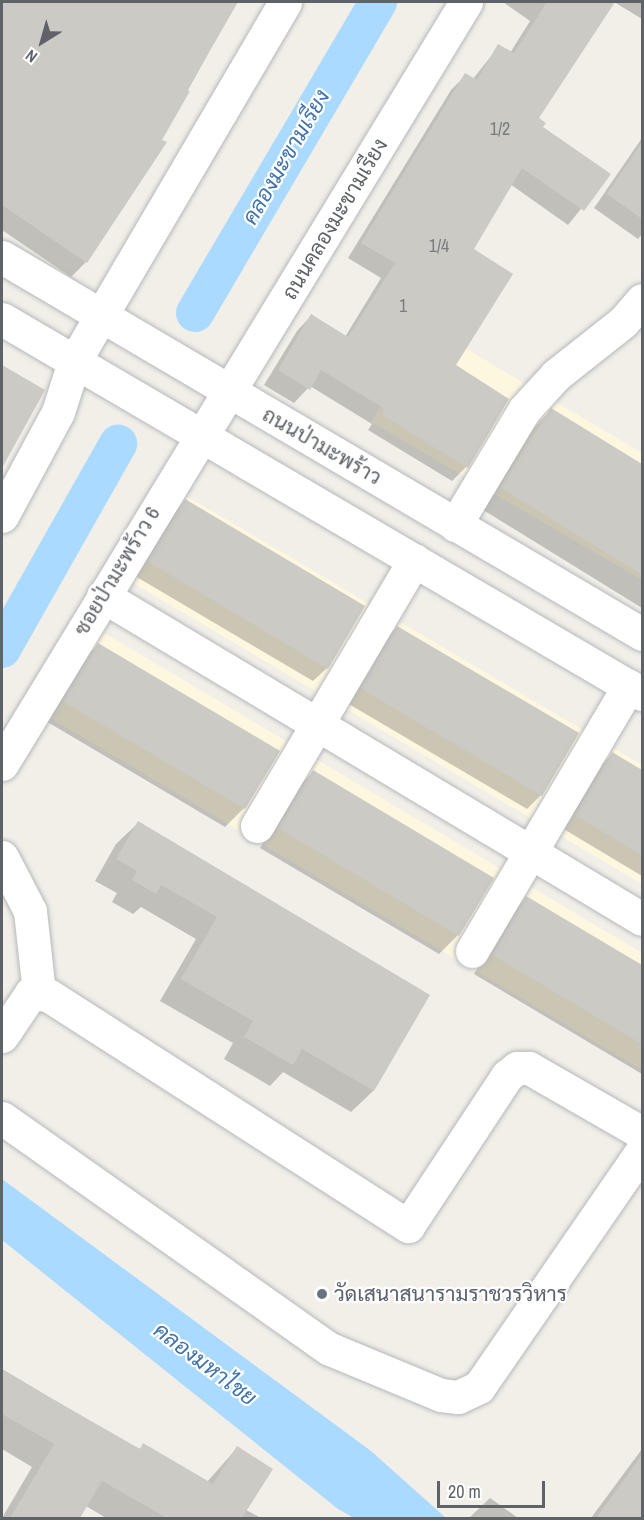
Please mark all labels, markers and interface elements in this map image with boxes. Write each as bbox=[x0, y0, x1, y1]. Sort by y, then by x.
north arrow bbox=[12, 12, 72, 72]
text: N bbox=[21, 45, 42, 68]
water label: คลองมะขามเรียง bbox=[237, 85, 335, 229]
house number: 1/2 bbox=[490, 118, 510, 140]
street label: ถนนคลองมะขามเรียง bbox=[277, 134, 393, 304]
house number: 1/4 bbox=[429, 235, 449, 257]
house number: 1 bbox=[399, 295, 407, 317]
street label: ถนนป่ามะพร้าว bbox=[258, 402, 386, 490]
street label: ซอยป่ามะพร้าว 6 bbox=[69, 502, 165, 640]
place label: วัดเสนาสนารามราชวรวิหาร bbox=[334, 1281, 567, 1307]
marker: วัดเสนาสนารามราชวรวิหาร bbox=[315, 1287, 329, 1301]
water label: คลองมหาไชย bbox=[149, 1317, 261, 1411]
scale bar bbox=[440, 1469, 548, 1507]
text: 20 m bbox=[448, 1479, 481, 1504]

